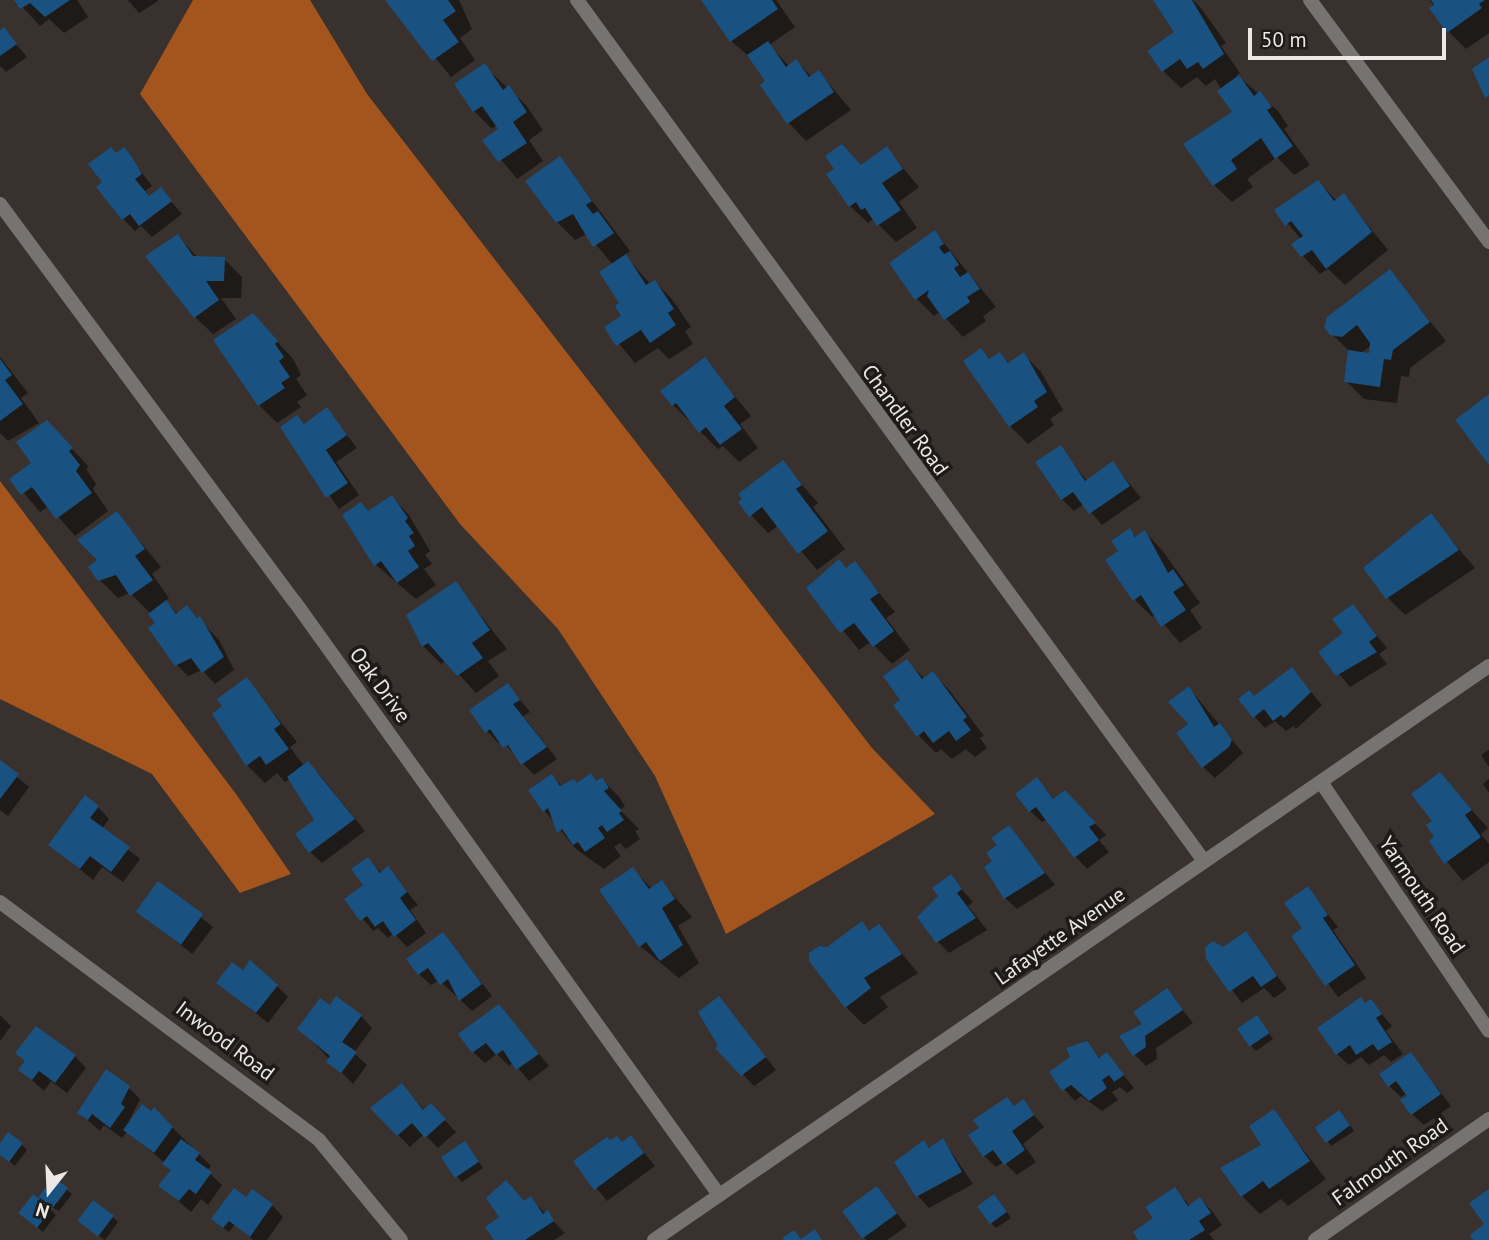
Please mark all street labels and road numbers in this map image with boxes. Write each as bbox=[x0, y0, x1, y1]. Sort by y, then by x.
street label: Chandler Road bbox=[856, 360, 954, 480]
street label: Oak Drive bbox=[344, 642, 416, 728]
street label: Yarmouth Road bbox=[1374, 832, 1470, 958]
street label: Lafayette Avenue bbox=[990, 881, 1130, 991]
street label: Inwood Road bbox=[171, 996, 279, 1086]
street label: Falmouth Road bbox=[1327, 1113, 1453, 1211]

